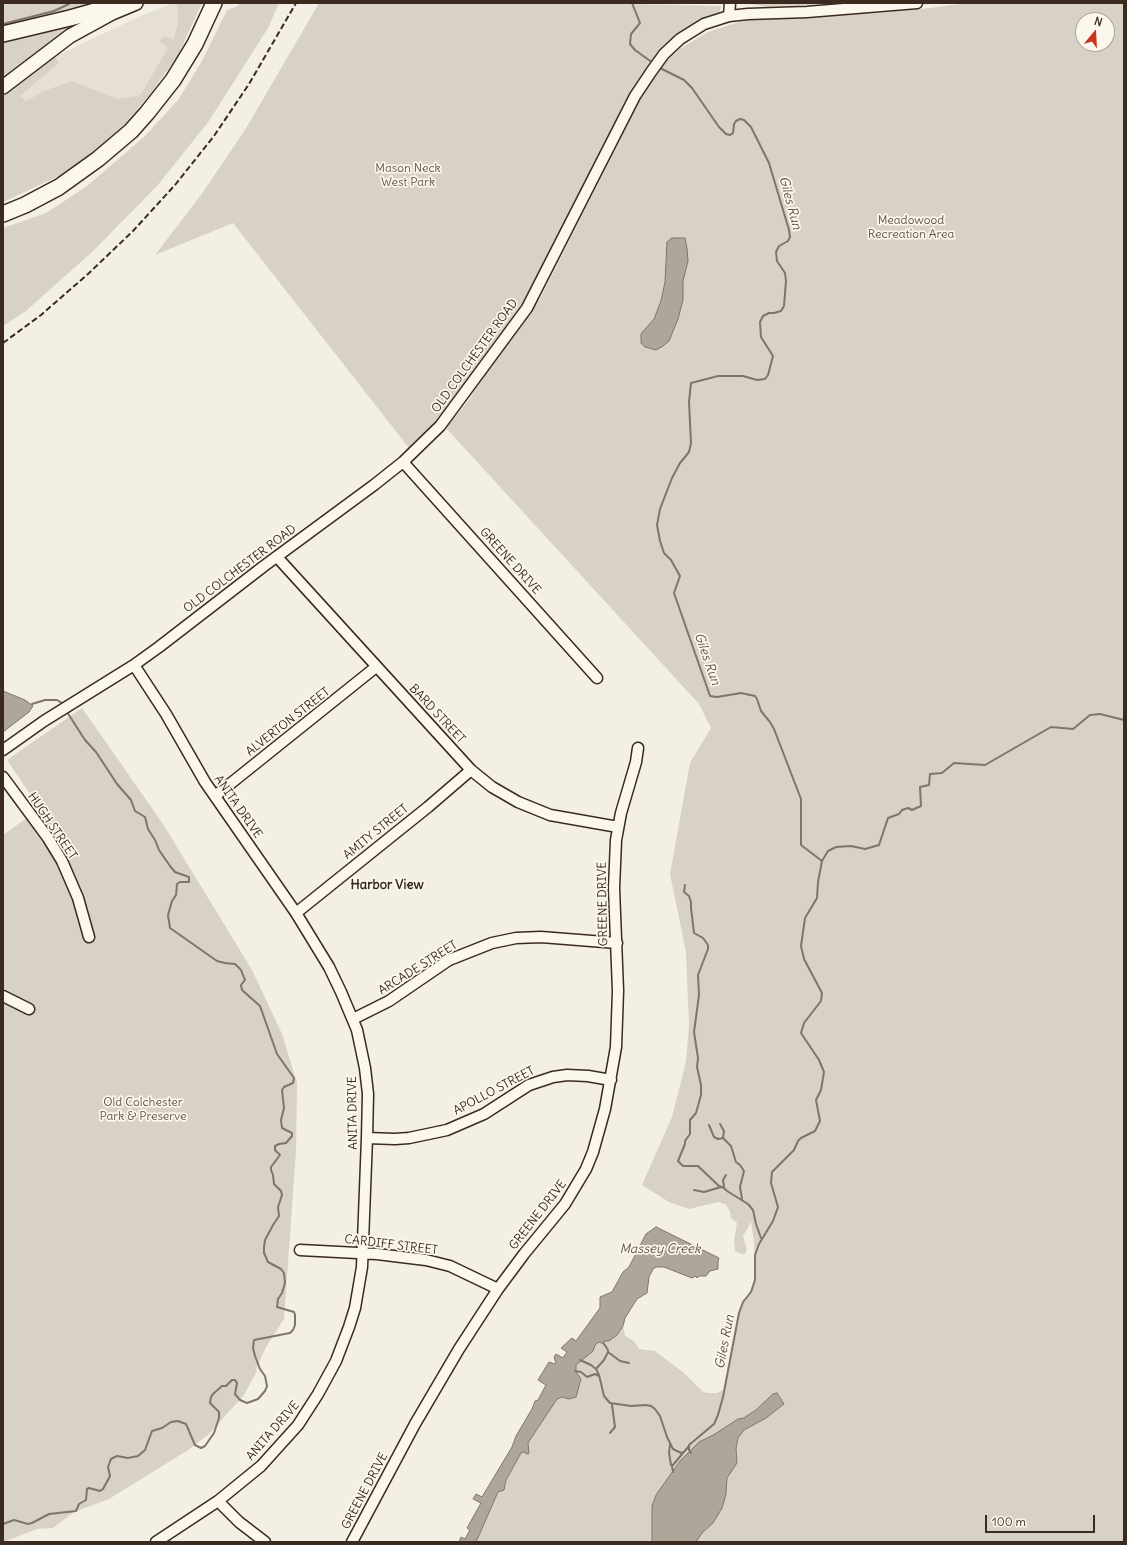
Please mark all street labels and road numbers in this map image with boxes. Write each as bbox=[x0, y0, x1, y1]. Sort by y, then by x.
street label: OLD COLCHESTER ROAD bbox=[429, 296, 521, 416]
street label: OLD COLCHESTER ROAD bbox=[181, 522, 299, 616]
street label: GREENE DRIVE bbox=[476, 525, 544, 597]
street label: BARD STREET bbox=[406, 681, 468, 747]
street label: ALVERTON STREET bbox=[243, 685, 333, 759]
street label: ANITA DRIVE bbox=[211, 773, 265, 841]
street label: HUGH STREET bbox=[24, 790, 80, 862]
street label: AMITY STREET bbox=[341, 801, 411, 863]
street label: GREENE DRIVE bbox=[595, 862, 611, 946]
street label: ARCADE STREET bbox=[376, 938, 460, 998]
street label: APOLLO STREET bbox=[451, 1064, 537, 1118]
street label: ANITA DRIVE bbox=[345, 1076, 361, 1150]
street label: GREENE DRIVE bbox=[506, 1177, 570, 1253]
street label: CARDIFF STREET bbox=[343, 1232, 439, 1258]
street label: ANITA DRIVE bbox=[243, 1399, 303, 1463]
street label: GREENE DRIVE bbox=[339, 1450, 391, 1532]

